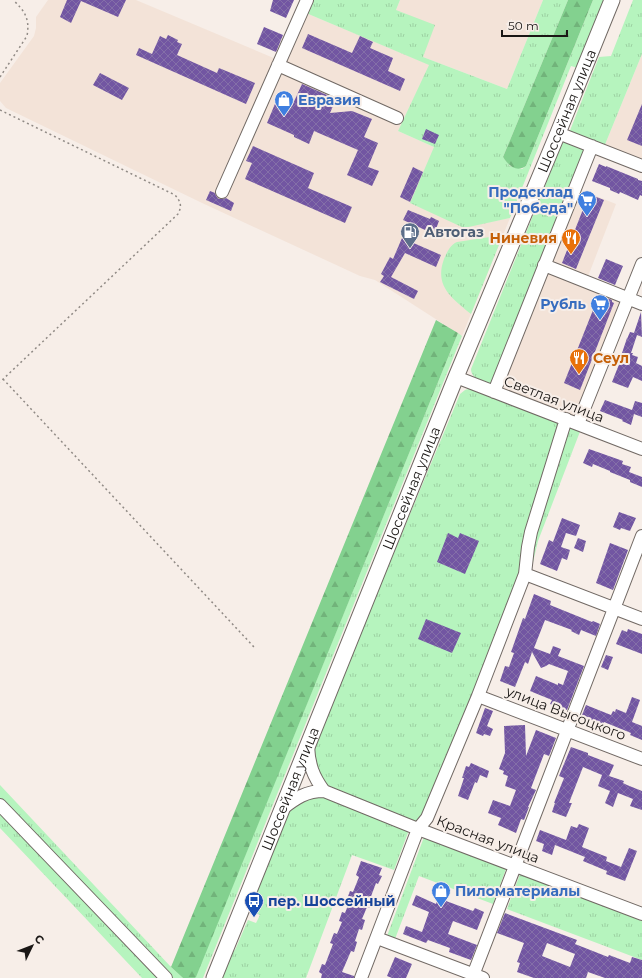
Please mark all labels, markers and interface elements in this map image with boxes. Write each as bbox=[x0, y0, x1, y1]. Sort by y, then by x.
scale bar bbox=[502, 12, 567, 38]
text: 50 m bbox=[508, 18, 539, 33]
street label: Шоссейная улица bbox=[533, 47, 600, 175]
shop icon: Евразия bbox=[273, 89, 295, 117]
place label: Евразия bbox=[298, 91, 361, 109]
place label: Продсклад "Победа" bbox=[488, 183, 573, 217]
supermarket icon: Продсклад "Победа" bbox=[576, 189, 598, 217]
fuel station icon: Автогаз bbox=[399, 221, 421, 249]
place label: Автогаз bbox=[424, 223, 484, 241]
restaurant icon: Ниневия bbox=[560, 227, 582, 255]
place label: Ниневия bbox=[489, 229, 557, 247]
supermarket icon: Рубль bbox=[589, 293, 611, 321]
place label: Рубль bbox=[540, 295, 587, 313]
restaurant icon: Сеул bbox=[568, 347, 590, 375]
place label: Сеул bbox=[593, 349, 629, 367]
street label: Светлая улица bbox=[501, 372, 607, 426]
street label: Шоссейная улица bbox=[378, 424, 444, 553]
street label: улица Высоцкого bbox=[503, 681, 629, 744]
street label: Шоссейная улица bbox=[257, 724, 323, 853]
street label: Красная улица bbox=[434, 811, 542, 867]
shop icon: Пиломатериалы bbox=[430, 880, 452, 908]
place label: Пиломатериалы bbox=[455, 882, 580, 900]
bus stop icon: пер. Шоссейный bbox=[243, 890, 265, 918]
place label: пер. Шоссейный bbox=[268, 892, 395, 910]
north arrow bbox=[12, 926, 52, 966]
text: С bbox=[31, 931, 47, 947]

